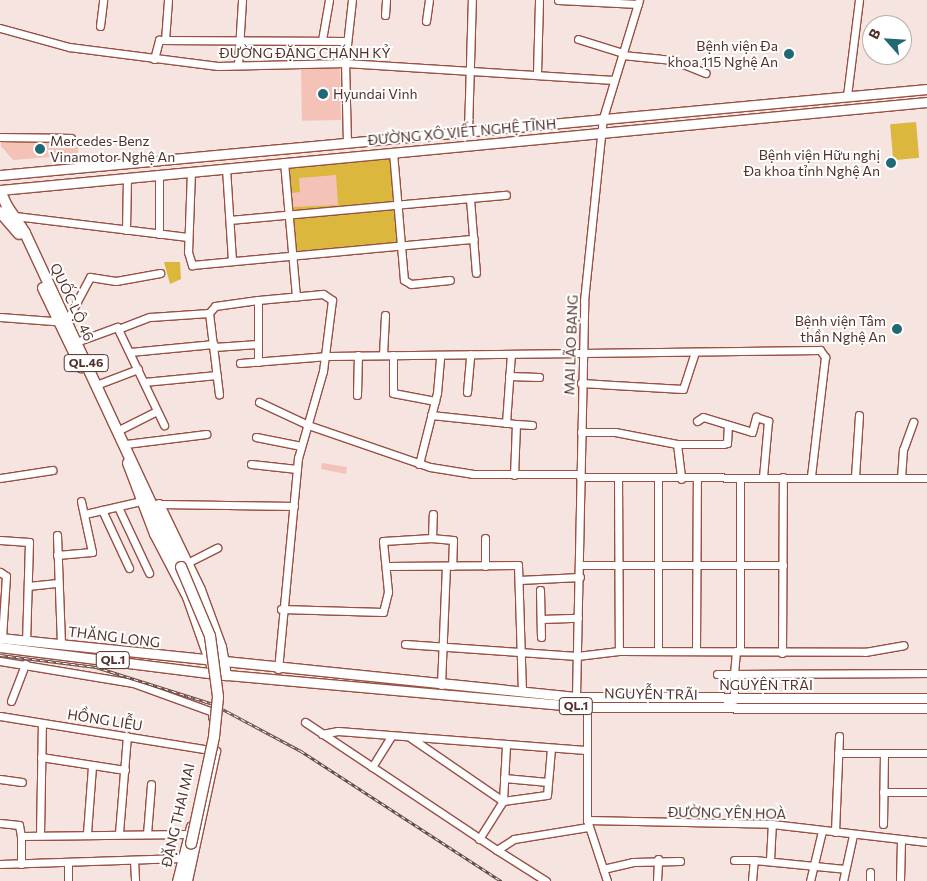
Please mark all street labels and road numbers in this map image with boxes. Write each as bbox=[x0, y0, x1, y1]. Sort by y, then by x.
street label: ĐƯỜNG ĐẶNG CHÁNH KỶ bbox=[219, 45, 391, 61]
street label: ĐƯỜNG XÔ VIẾT NGHỆ TĨNH bbox=[367, 115, 557, 149]
street label: QUỐC LỘ 46 bbox=[47, 260, 97, 344]
street label: MAI LÃO BẠNG bbox=[561, 294, 581, 396]
road number: QL.46 bbox=[64, 353, 108, 372]
street label: THĂNG LONG bbox=[67, 623, 161, 651]
road number: QL.1 bbox=[96, 650, 130, 670]
street label: NGUYÊN TRÃI bbox=[719, 677, 813, 693]
street label: NGUYỄN TRÃI bbox=[604, 685, 698, 703]
road number: QL.1 bbox=[558, 696, 594, 716]
street label: HỒNG LIỄU bbox=[66, 706, 144, 734]
street label: ĐẶNG THAI MAI bbox=[158, 762, 198, 868]
street label: ĐƯỜNG YÊN HOÀ bbox=[668, 804, 786, 822]

